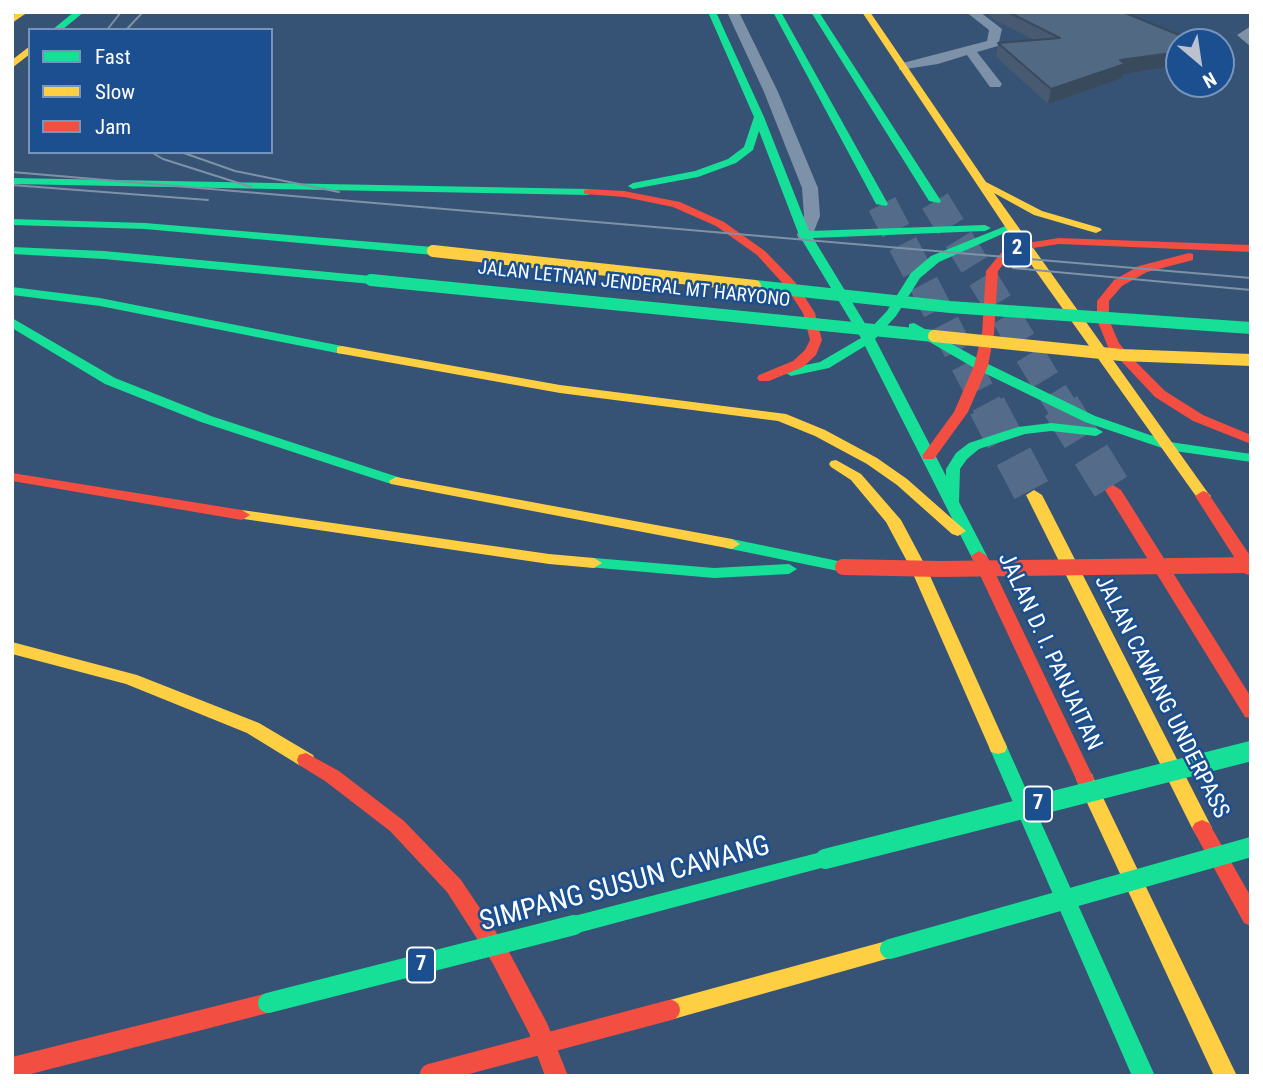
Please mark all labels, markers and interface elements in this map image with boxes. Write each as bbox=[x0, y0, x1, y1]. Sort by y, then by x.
legend bbox=[28, 28, 273, 154]
north arrow bbox=[1165, 28, 1235, 98]
text: Fast bbox=[95, 45, 131, 69]
text: N bbox=[1199, 67, 1220, 93]
text: Slow bbox=[95, 80, 135, 104]
text: Jam bbox=[95, 115, 131, 139]
road number: 2 bbox=[1003, 232, 1031, 266]
street label: JALAN LETNAN JENDERAL MT HARYONO bbox=[477, 257, 791, 313]
street label: JALAN D. I. PANJAITAN bbox=[991, 549, 1107, 755]
street label: JALAN CAWANG UNDERPASS bbox=[1088, 571, 1234, 823]
road number: 7 bbox=[1024, 786, 1052, 822]
street label: SIMPANG SUSUN CAWANG bbox=[476, 830, 774, 940]
road number: 7 bbox=[407, 948, 435, 982]

